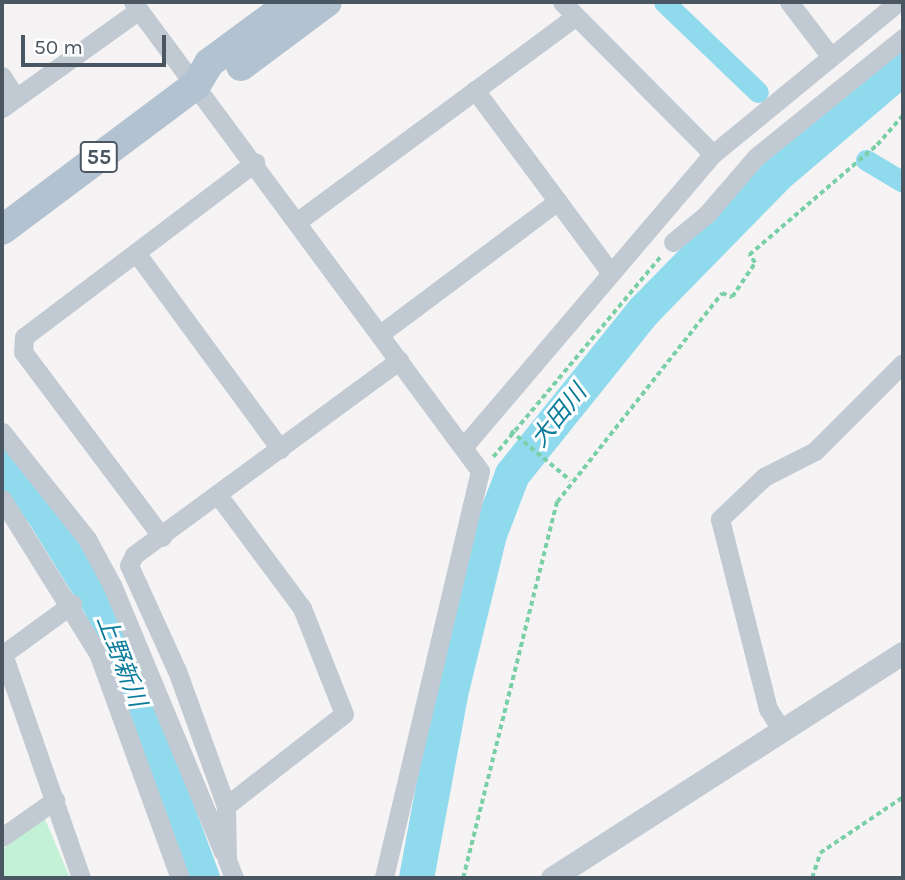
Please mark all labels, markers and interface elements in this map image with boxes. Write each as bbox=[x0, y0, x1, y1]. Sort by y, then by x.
scale bar bbox=[24, 21, 170, 65]
text: 50 m bbox=[34, 35, 83, 59]
road number: 55 bbox=[80, 140, 118, 174]
water label: 大田川 bbox=[525, 379, 593, 453]
water label: 上野新川 bbox=[90, 611, 152, 711]

